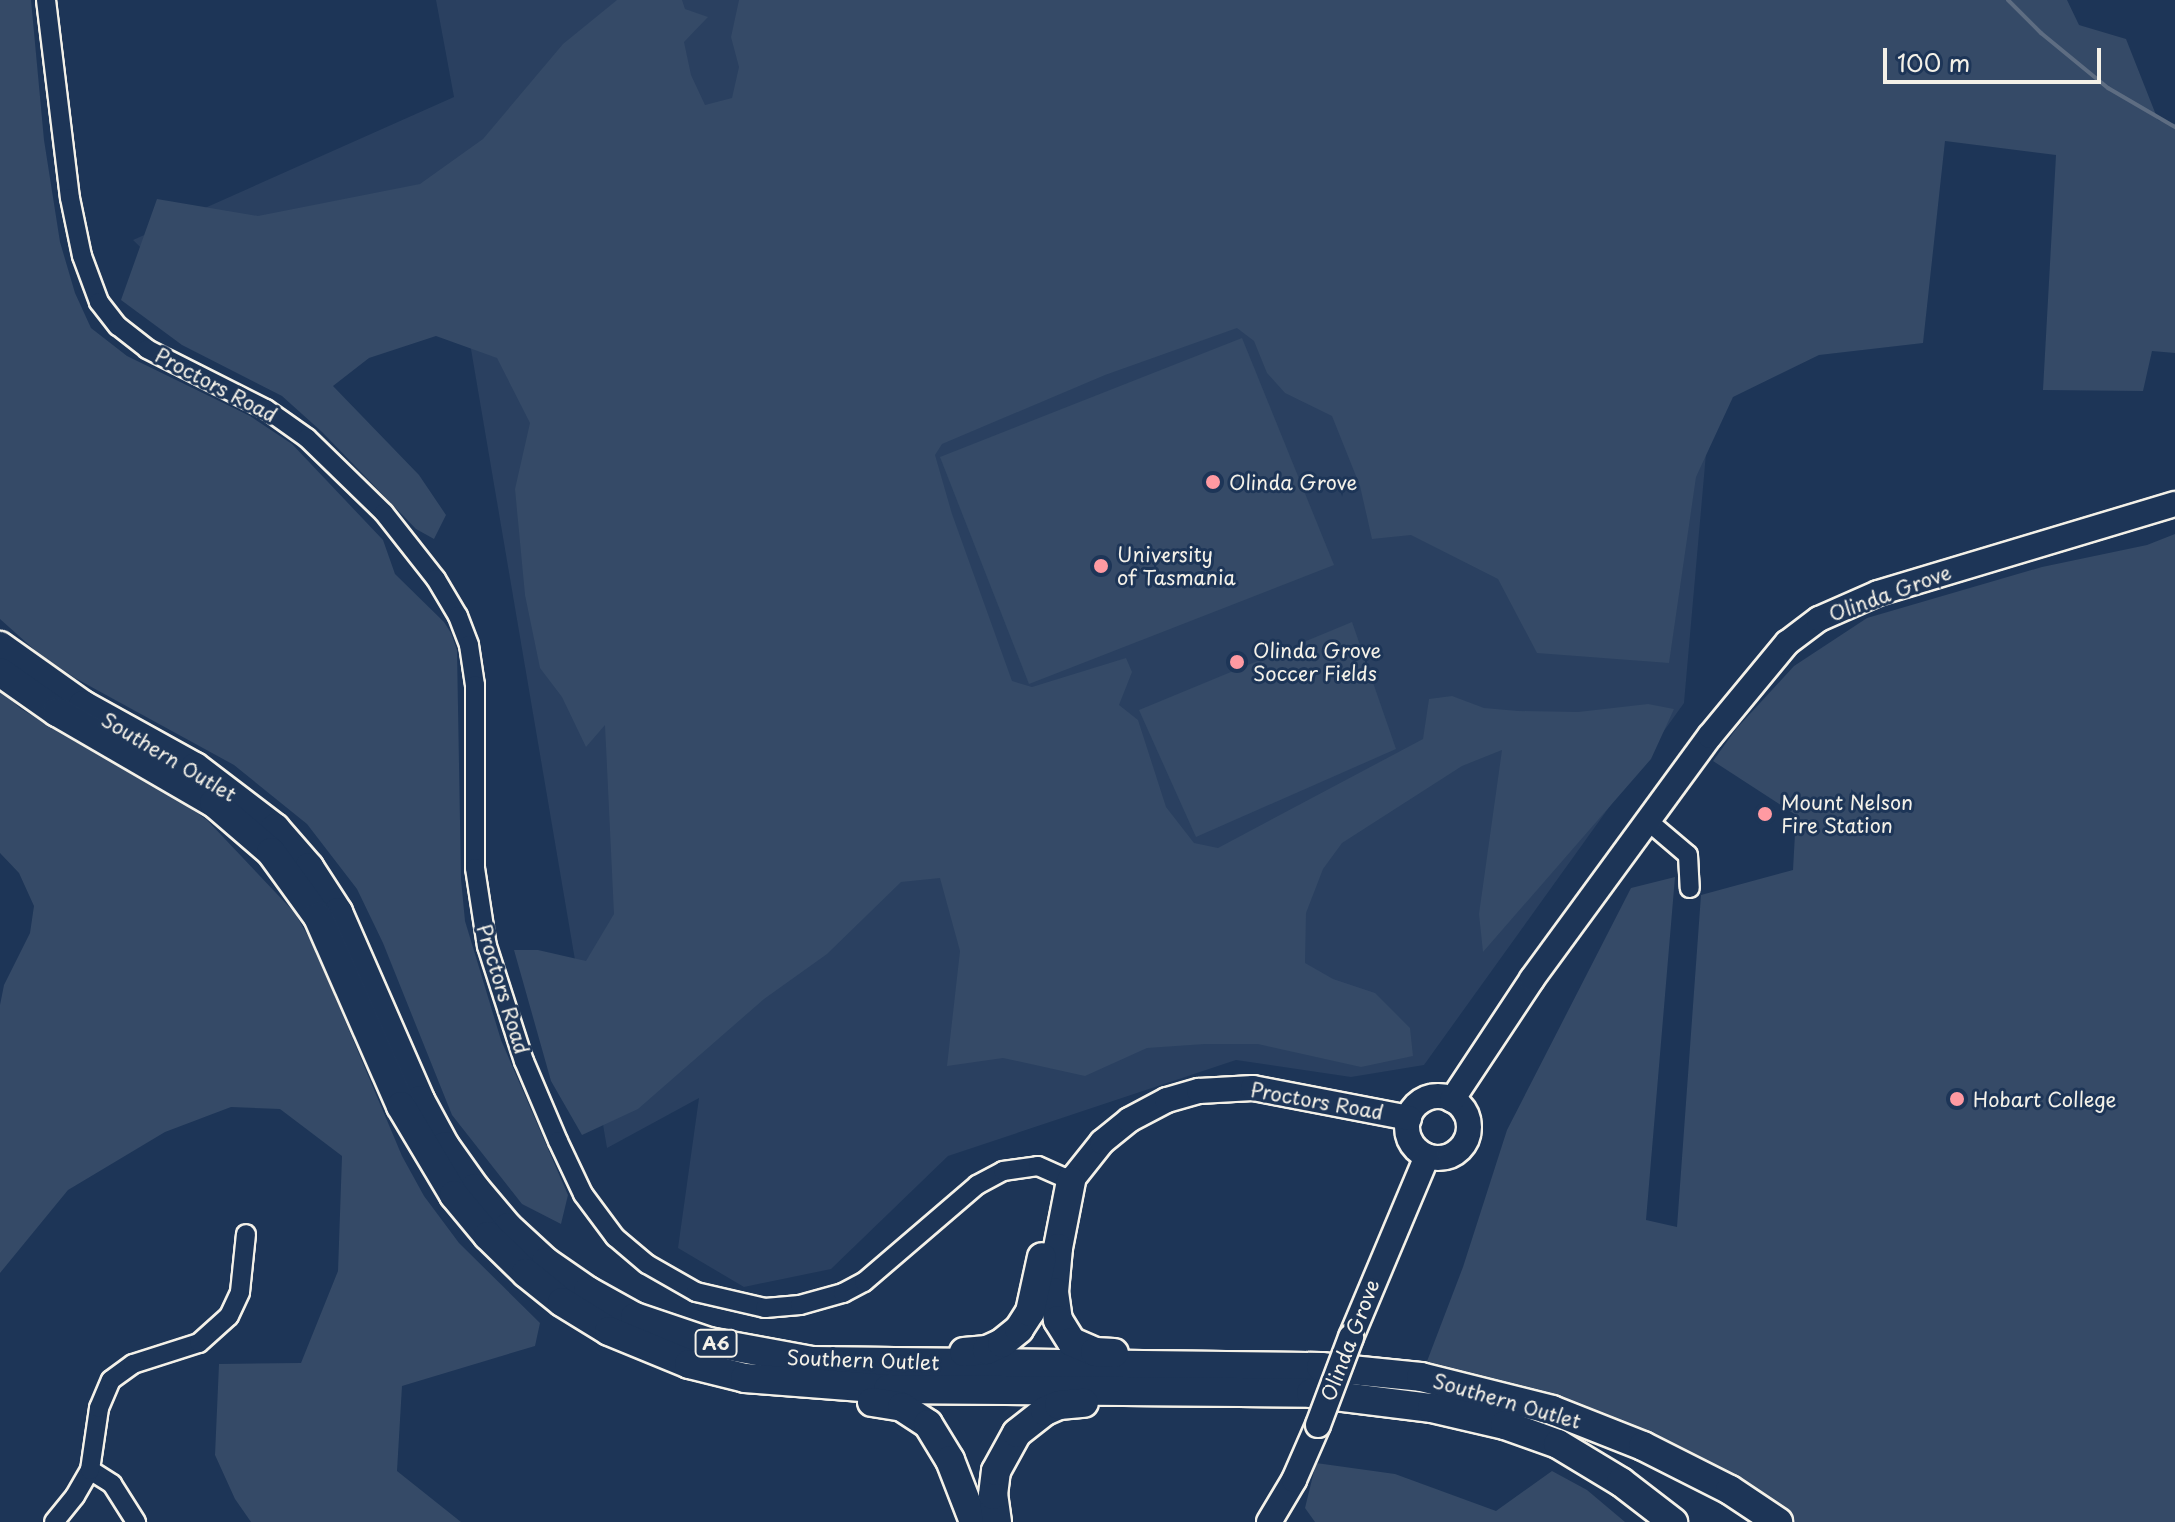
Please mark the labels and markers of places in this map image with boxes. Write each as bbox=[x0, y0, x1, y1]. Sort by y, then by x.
place label: Olinda Grove bbox=[1229, 470, 1356, 494]
marker: Olinda Grove bbox=[1204, 473, 1222, 491]
place label: University of Tasmania bbox=[1117, 542, 1236, 589]
marker: University of Tasmania bbox=[1092, 557, 1110, 575]
place label: Olinda Grove Soccer Fields bbox=[1253, 638, 1380, 685]
marker: Olinda Grove Soccer Fields bbox=[1228, 653, 1246, 671]
place label: Mount Nelson Fire Station bbox=[1781, 790, 1913, 837]
marker: Mount Nelson Fire Station bbox=[1756, 805, 1774, 823]
place label: Hobart College bbox=[1973, 1087, 2116, 1111]
marker: Hobart College bbox=[1948, 1090, 1966, 1108]

